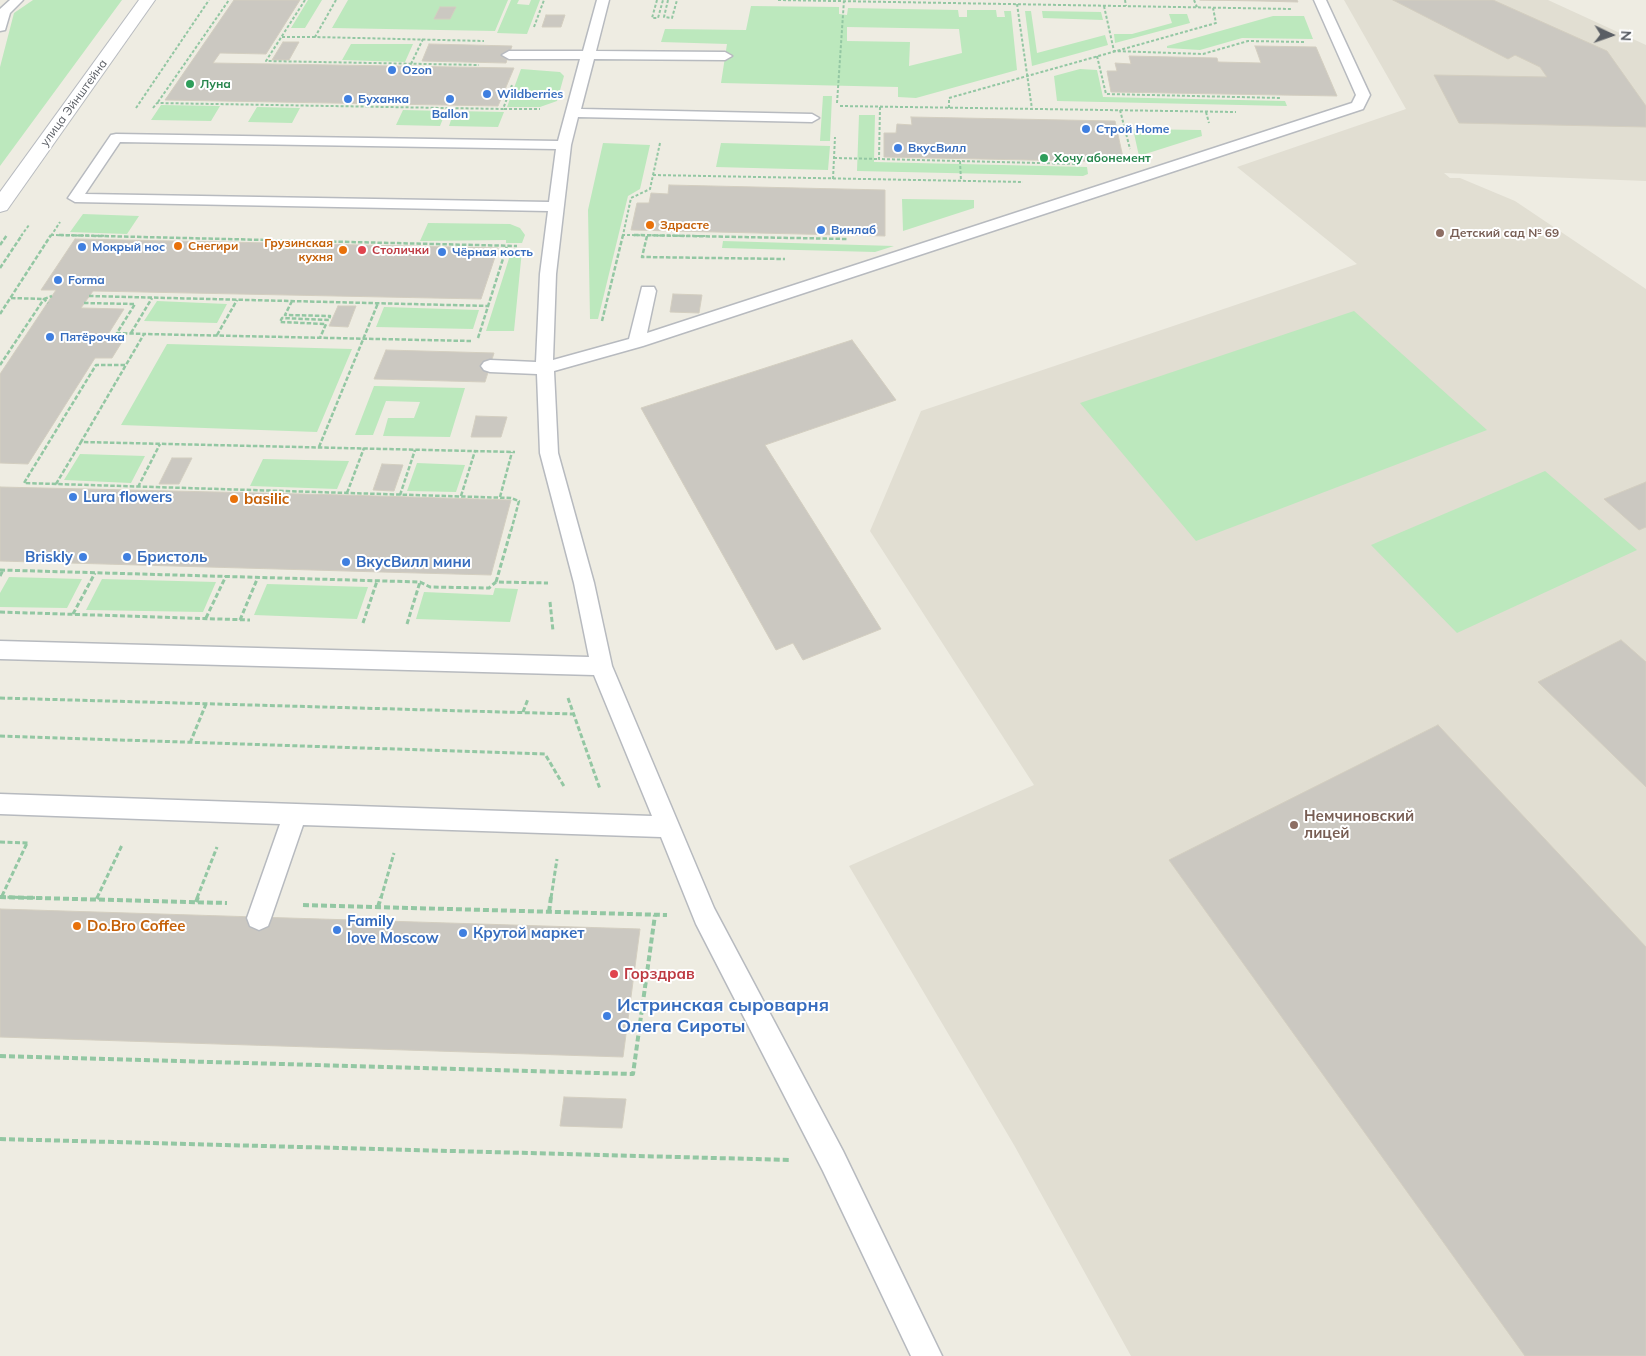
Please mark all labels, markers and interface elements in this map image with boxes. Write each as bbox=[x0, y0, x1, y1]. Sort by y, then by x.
north arrow bbox=[1586, 10, 1636, 60]
text: N bbox=[1617, 30, 1635, 42]
street label: улица Эйнштейна bbox=[38, 57, 110, 149]
place label: Ozon bbox=[402, 63, 432, 77]
marker: Ozon bbox=[386, 64, 398, 76]
place label: Луна bbox=[200, 77, 231, 91]
marker: Луна bbox=[184, 78, 196, 90]
place label: Wildberries bbox=[497, 87, 563, 101]
marker: Wildberries bbox=[481, 88, 493, 100]
place label: Буханка bbox=[358, 92, 409, 106]
marker: Буханка bbox=[342, 93, 354, 105]
marker: Ballon bbox=[444, 93, 456, 105]
place label: Ballon bbox=[432, 107, 468, 121]
place label: Строй Home bbox=[1096, 122, 1169, 136]
marker: Строй Home bbox=[1080, 123, 1092, 135]
place label: ВкусВилл bbox=[908, 141, 966, 155]
marker: ВкусВилл bbox=[892, 142, 904, 154]
place label: Хочу абонемент bbox=[1054, 151, 1151, 165]
marker: Хочу абонемент bbox=[1038, 152, 1050, 164]
place label: Здрасте bbox=[660, 218, 709, 232]
marker: Здрасте bbox=[644, 219, 656, 231]
place label: Винлаб bbox=[831, 223, 876, 237]
marker: Винлаб bbox=[815, 224, 827, 236]
place label: Детский сад № 69 bbox=[1450, 226, 1559, 240]
marker: Детский сад № 69 bbox=[1434, 227, 1446, 239]
place label: Грузинская кухня bbox=[264, 236, 333, 264]
place label: Снегири bbox=[188, 239, 238, 253]
place label: Мокрый нос bbox=[92, 240, 165, 254]
marker: Снегири bbox=[172, 240, 184, 252]
marker: Мокрый нос bbox=[76, 241, 88, 253]
place label: Столички bbox=[372, 243, 429, 257]
marker: Грузинская кухня bbox=[337, 244, 349, 256]
marker: Столички bbox=[356, 244, 368, 256]
place label: Чёрная кость bbox=[452, 245, 533, 259]
marker: Чёрная кость bbox=[436, 246, 448, 258]
place label: Forma bbox=[68, 273, 105, 287]
marker: Forma bbox=[52, 274, 64, 286]
place label: Пятёрочка bbox=[60, 330, 125, 344]
marker: Пятёрочка bbox=[44, 331, 56, 343]
place label: Lura flowers bbox=[83, 488, 172, 506]
place label: basilic bbox=[244, 490, 289, 508]
marker: Lura flowers bbox=[67, 491, 79, 503]
marker: basilic bbox=[228, 493, 240, 505]
place label: Briskly bbox=[25, 548, 73, 566]
place label: Бристоль bbox=[137, 548, 208, 566]
marker: Briskly bbox=[77, 551, 89, 563]
marker: Бристоль bbox=[121, 551, 133, 563]
place label: ВкусВилл мини bbox=[356, 553, 471, 571]
marker: ВкусВилл мини bbox=[340, 556, 352, 568]
place label: Немчиновский лицей bbox=[1304, 807, 1414, 842]
marker: Немчиновский лицей bbox=[1288, 819, 1300, 831]
place label: Family love Moscow bbox=[347, 912, 439, 947]
place label: Do.Bro Coffee bbox=[87, 917, 185, 935]
marker: Do.Bro Coffee bbox=[71, 920, 83, 932]
marker: Family love Moscow bbox=[331, 924, 343, 936]
place label: Крутой маркет bbox=[473, 924, 585, 942]
marker: Крутой маркет bbox=[457, 927, 469, 939]
place label: Горздрав bbox=[624, 965, 695, 983]
marker: Горздрав bbox=[608, 968, 620, 980]
place label: Истринская сыроварня Олега Сироты bbox=[617, 995, 829, 1038]
marker: Истринская сыроварня Олега Сироты bbox=[601, 1010, 613, 1022]

